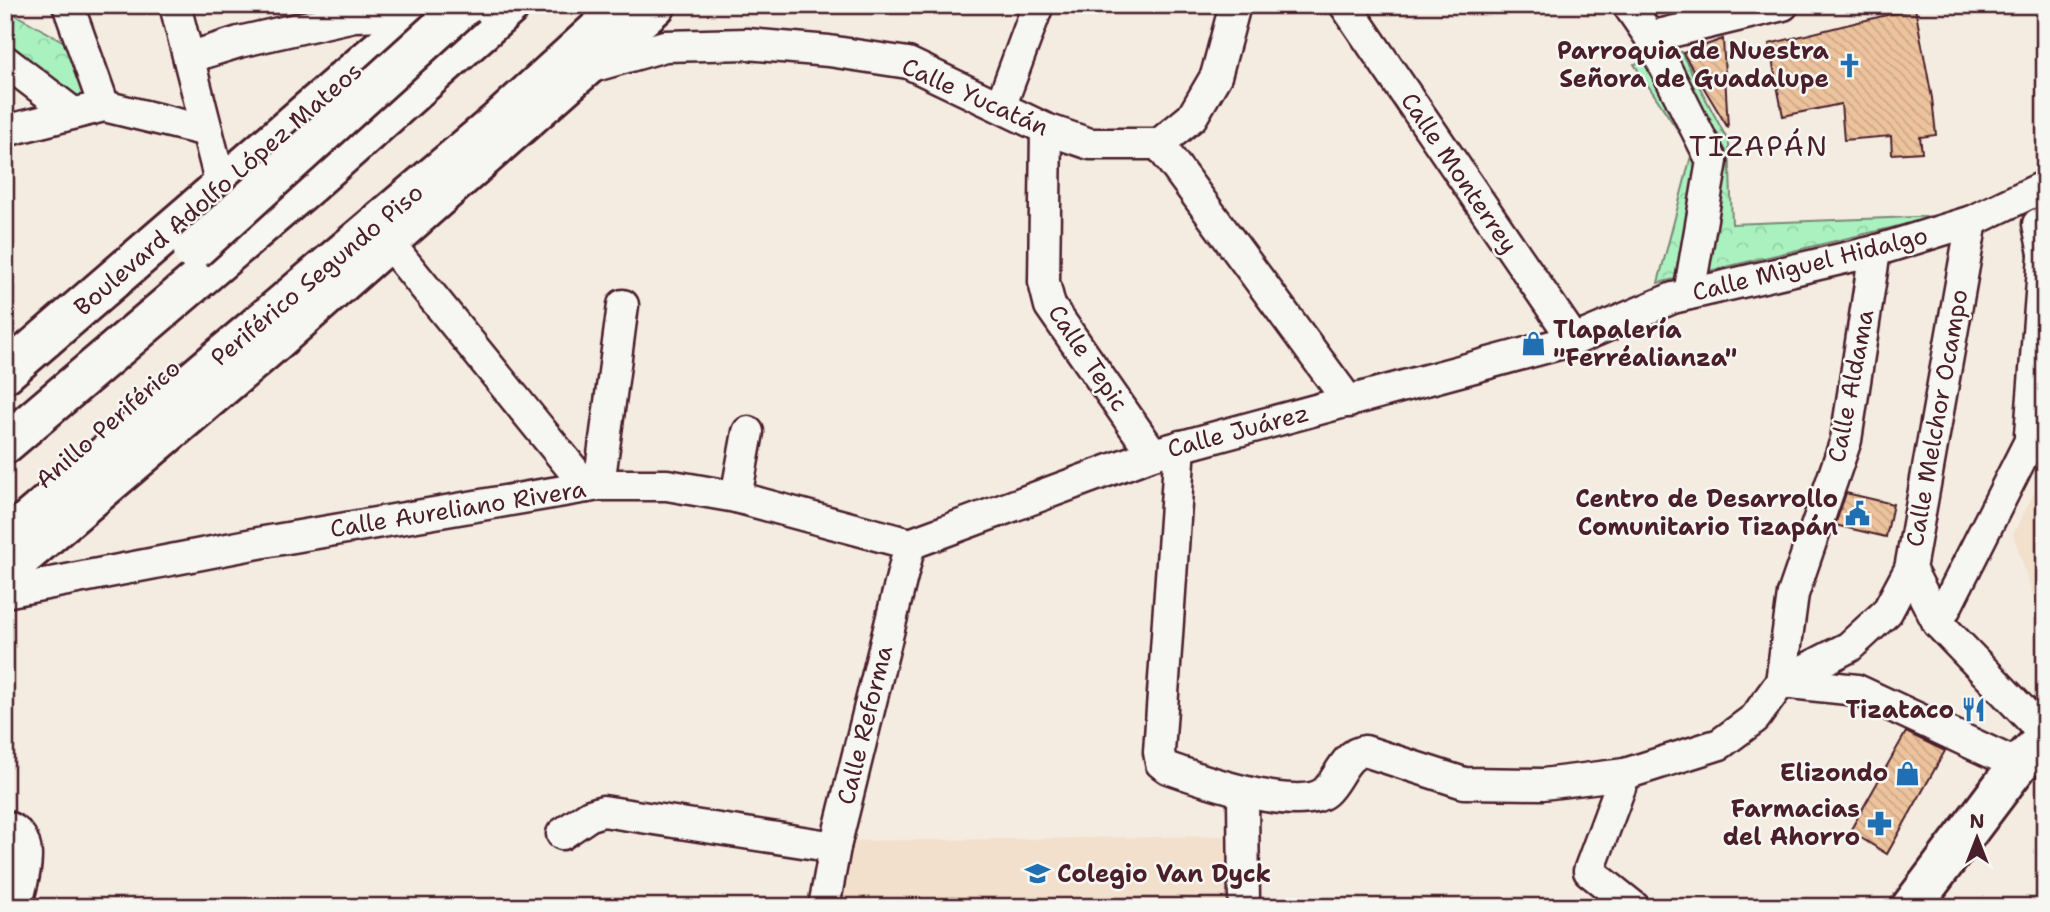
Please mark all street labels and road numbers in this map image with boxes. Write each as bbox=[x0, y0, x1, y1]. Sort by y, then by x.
street label: Calle Yucatán bbox=[897, 50, 1053, 144]
street label: Boulevard Adolfo López Mateos bbox=[67, 55, 369, 323]
street label: Calle Monterrey bbox=[1393, 86, 1525, 260]
street label: Periférico Segundo Piso bbox=[204, 177, 430, 373]
street label: Calle Miguel Hidalgo bbox=[1689, 219, 1931, 309]
street label: Calle Melchor Ocampo bbox=[1899, 287, 1975, 549]
street label: Calle Tepic bbox=[1041, 298, 1135, 418]
street label: Calle Aldama bbox=[1820, 307, 1882, 465]
street label: Anillo Periférico bbox=[29, 352, 187, 496]
street label: Calle Juárez bbox=[1164, 397, 1312, 465]
street label: Calle Aureliano Rivera bbox=[328, 473, 588, 545]
street label: Calle Reforma bbox=[830, 642, 900, 808]

